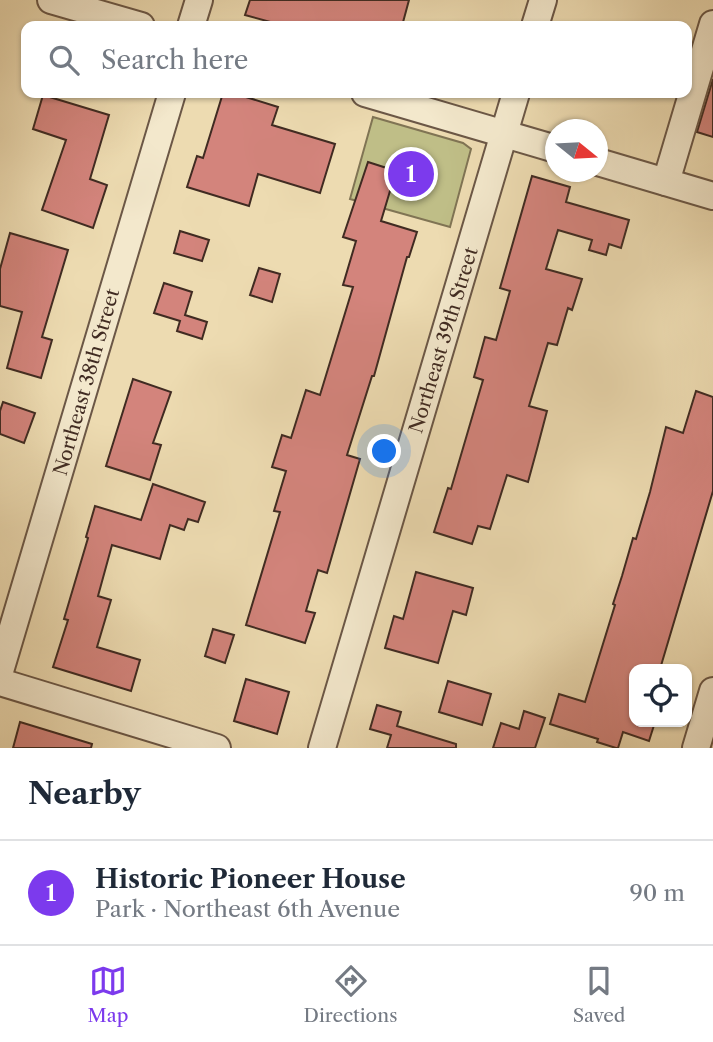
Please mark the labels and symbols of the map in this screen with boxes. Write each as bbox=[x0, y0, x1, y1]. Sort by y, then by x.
north arrow bbox=[545, 119, 608, 182]
pin: 1 bbox=[388, 148, 434, 200]
street label: Northeast 39th Street bbox=[404, 244, 483, 436]
street label: Northeast 38th Street bbox=[49, 286, 124, 478]
your location bbox=[367, 434, 401, 468]

